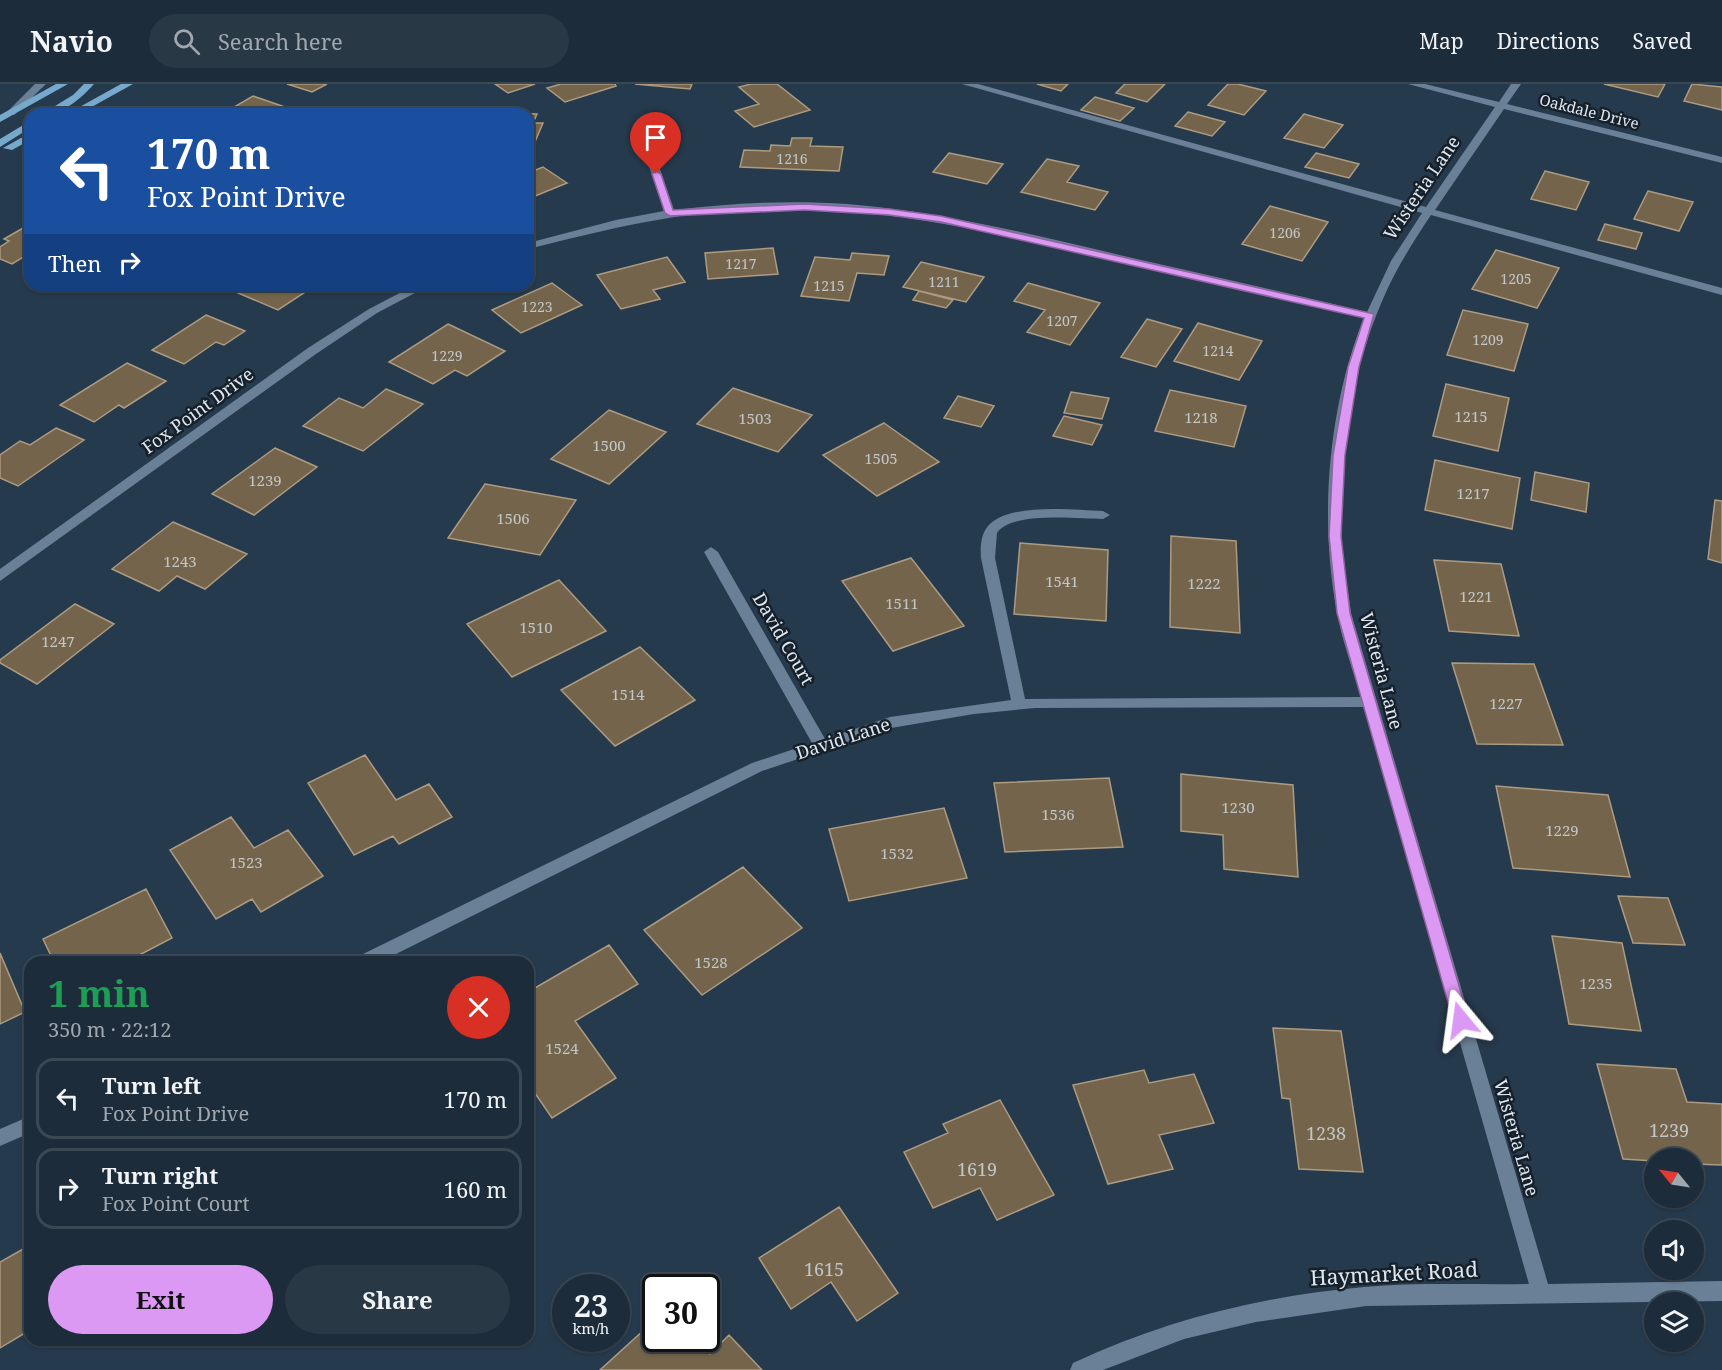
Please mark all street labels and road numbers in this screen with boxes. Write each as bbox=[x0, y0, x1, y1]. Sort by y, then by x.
street label: Oakdale Drive bbox=[1537, 89, 1641, 133]
street label: Wisteria Lane bbox=[1378, 131, 1465, 244]
street label: Fox Point Drive bbox=[137, 362, 258, 459]
street label: David Court bbox=[748, 588, 820, 689]
street label: Wisteria Lane bbox=[1355, 610, 1409, 732]
street label: David Lane bbox=[793, 712, 893, 765]
street label: Wisteria Lane bbox=[1489, 1077, 1545, 1199]
street label: Haymarket Road bbox=[1309, 1255, 1479, 1291]

